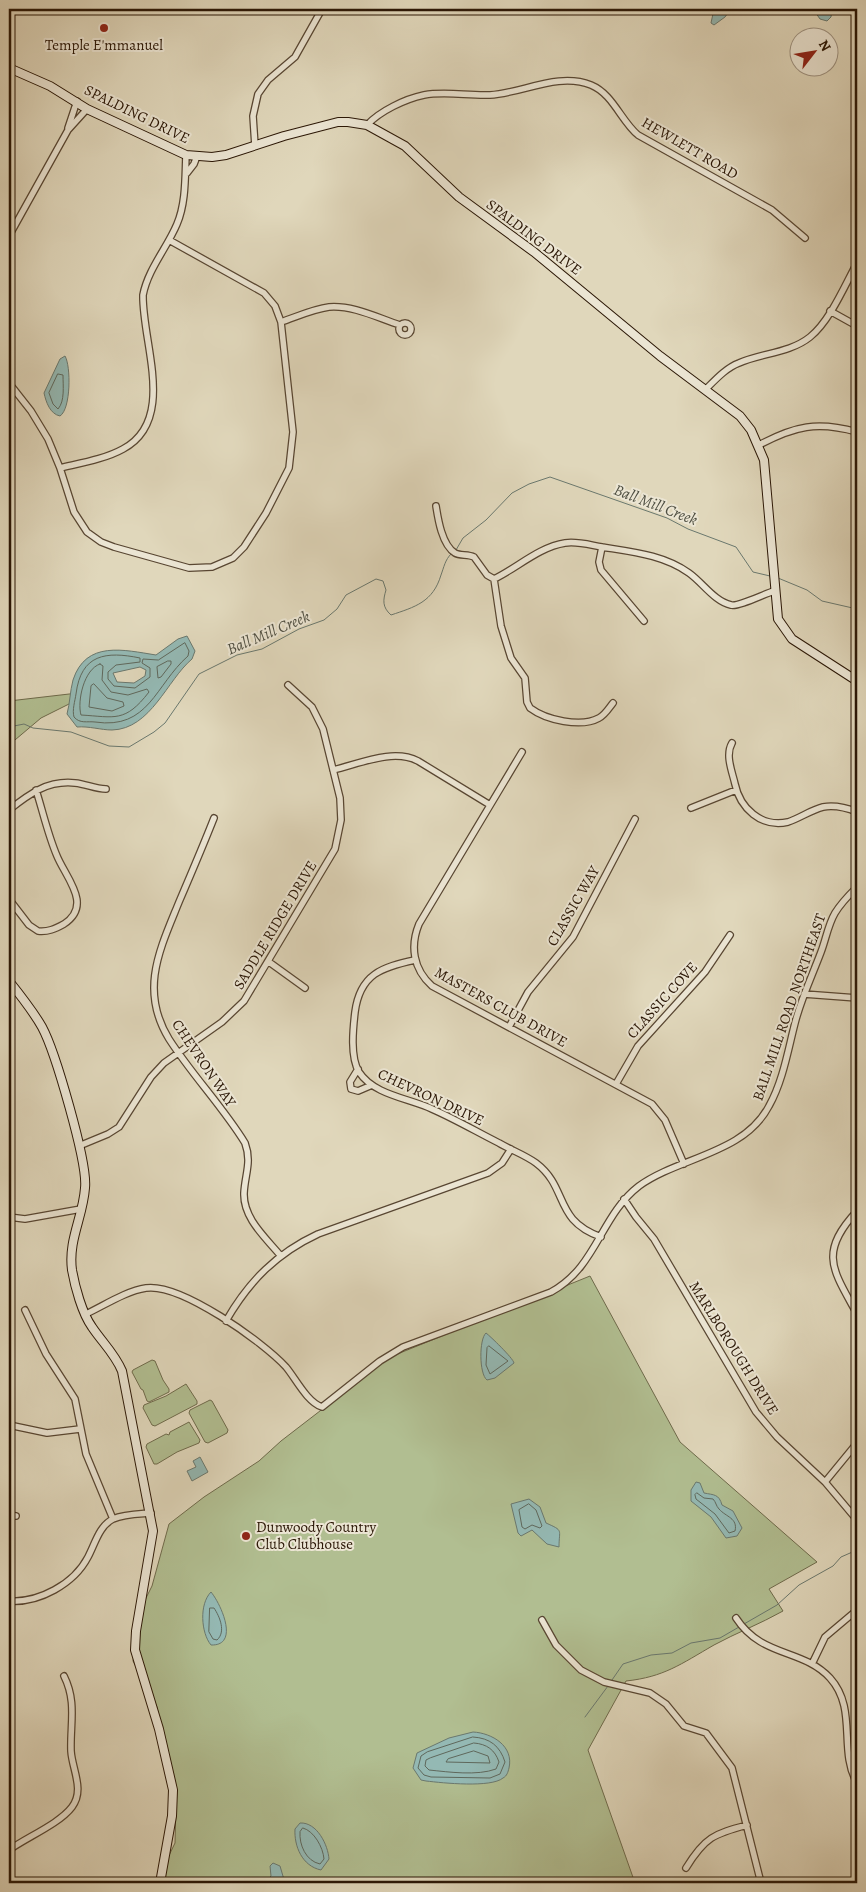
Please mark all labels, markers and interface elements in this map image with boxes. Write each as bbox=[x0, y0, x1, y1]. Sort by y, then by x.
marker: Temple E'mmanuel bbox=[98, 22, 110, 34]
north arrow bbox=[788, 28, 838, 78]
place label: Temple E'mmanuel bbox=[45, 35, 163, 55]
text: N bbox=[814, 36, 835, 55]
street label: SPALDING DRIVE bbox=[81, 80, 193, 148]
street label: HEWLETT ROAD bbox=[638, 112, 742, 184]
street label: SPALDING DRIVE bbox=[482, 194, 586, 280]
water label: Ball Mill Creek bbox=[611, 479, 701, 531]
water label: Ball Mill Creek bbox=[224, 606, 313, 660]
street label: SADDLE RIDGE DRIVE bbox=[229, 857, 321, 993]
street label: CLASSIC WAY bbox=[542, 861, 604, 950]
street label: BALL MILL ROAD NORTHEAST bbox=[748, 910, 831, 1103]
street label: CLASSIC COVE bbox=[622, 957, 702, 1043]
street label: MASTERS CLUB DRIVE bbox=[431, 962, 571, 1052]
street label: CHEVRON WAY bbox=[167, 1015, 241, 1111]
street label: CHEVRON DRIVE bbox=[375, 1064, 487, 1130]
street label: MARLBOROUGH DRIVE bbox=[685, 1277, 783, 1419]
place label: Dunwoody Country Club Clubhouse bbox=[256, 1517, 376, 1554]
marker: Dunwoody Country Club Clubhouse bbox=[240, 1530, 252, 1542]

